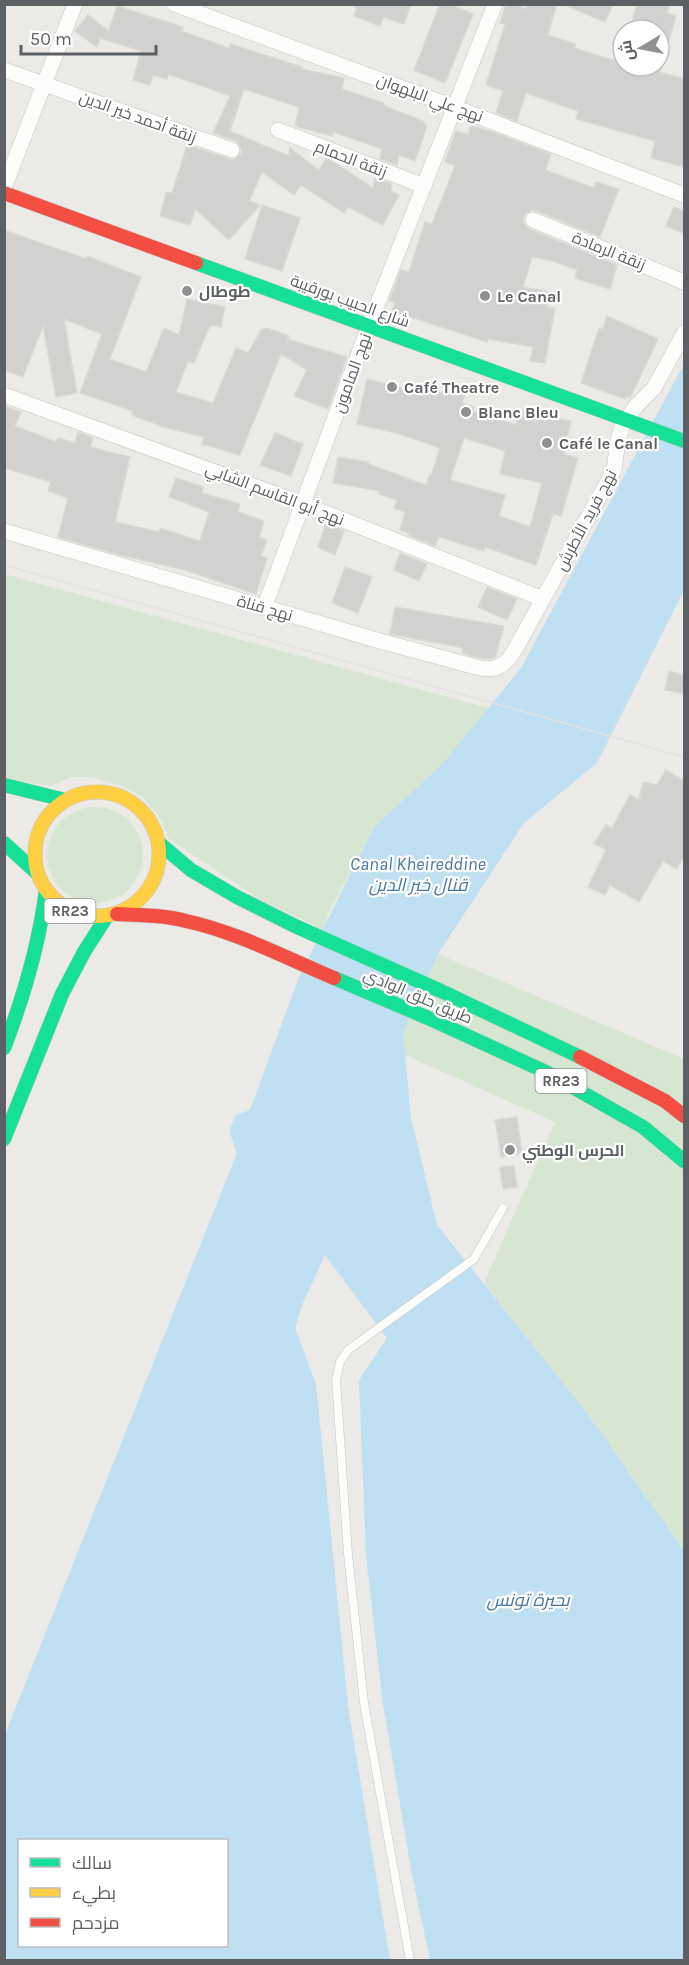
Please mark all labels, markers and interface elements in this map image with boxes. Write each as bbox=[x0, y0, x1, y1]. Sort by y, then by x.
scale bar bbox=[21, 18, 156, 56]
north arrow bbox=[611, 18, 671, 78]
text: 50 m bbox=[30, 28, 72, 50]
text: ش bbox=[616, 39, 638, 62]
street label: نهج علي البلهوان bbox=[373, 70, 486, 130]
street label: زنقة أحمد خير الدين bbox=[77, 87, 199, 148]
street label: زنقة الحمام bbox=[312, 137, 390, 183]
street label: زنقة الرمادة bbox=[570, 228, 648, 274]
street label: شارع الحبيب بورقيبة bbox=[287, 271, 412, 333]
place label: طوطال bbox=[199, 282, 251, 301]
marker: طوطال bbox=[180, 284, 194, 298]
place label: Le Canal bbox=[497, 287, 561, 306]
marker: Le Canal bbox=[478, 289, 492, 303]
street label: نهج المامون bbox=[329, 331, 377, 416]
place label: Café Theatre bbox=[404, 378, 499, 397]
marker: Café Theatre bbox=[385, 380, 399, 394]
place label: Blanc Bleu bbox=[478, 403, 559, 422]
marker: Blanc Bleu bbox=[459, 405, 473, 419]
place label: Café le Canal bbox=[559, 434, 658, 453]
marker: Café le Canal bbox=[540, 436, 554, 450]
street label: نهج أبو القاسم الشابي bbox=[201, 459, 347, 533]
street label: نهج فريد الأطرش bbox=[551, 466, 622, 575]
street label: نهج قناة bbox=[234, 591, 295, 627]
water label: Canal Kheireddine قنال خير الدين bbox=[350, 853, 486, 896]
road number: RR23 bbox=[44, 899, 96, 923]
street label: طريق حلق الوادي bbox=[359, 964, 475, 1031]
road number: RR23 bbox=[536, 1069, 586, 1093]
place label: الحرس الوطني bbox=[522, 1141, 625, 1163]
marker: الحرس الوطني bbox=[503, 1143, 517, 1157]
water label: بحيرة تونس bbox=[486, 1589, 571, 1611]
legend bbox=[18, 1839, 228, 1947]
text: سالك bbox=[72, 1852, 112, 1874]
text: بطيء bbox=[72, 1882, 116, 1907]
text: مزدحم bbox=[72, 1912, 120, 1935]

